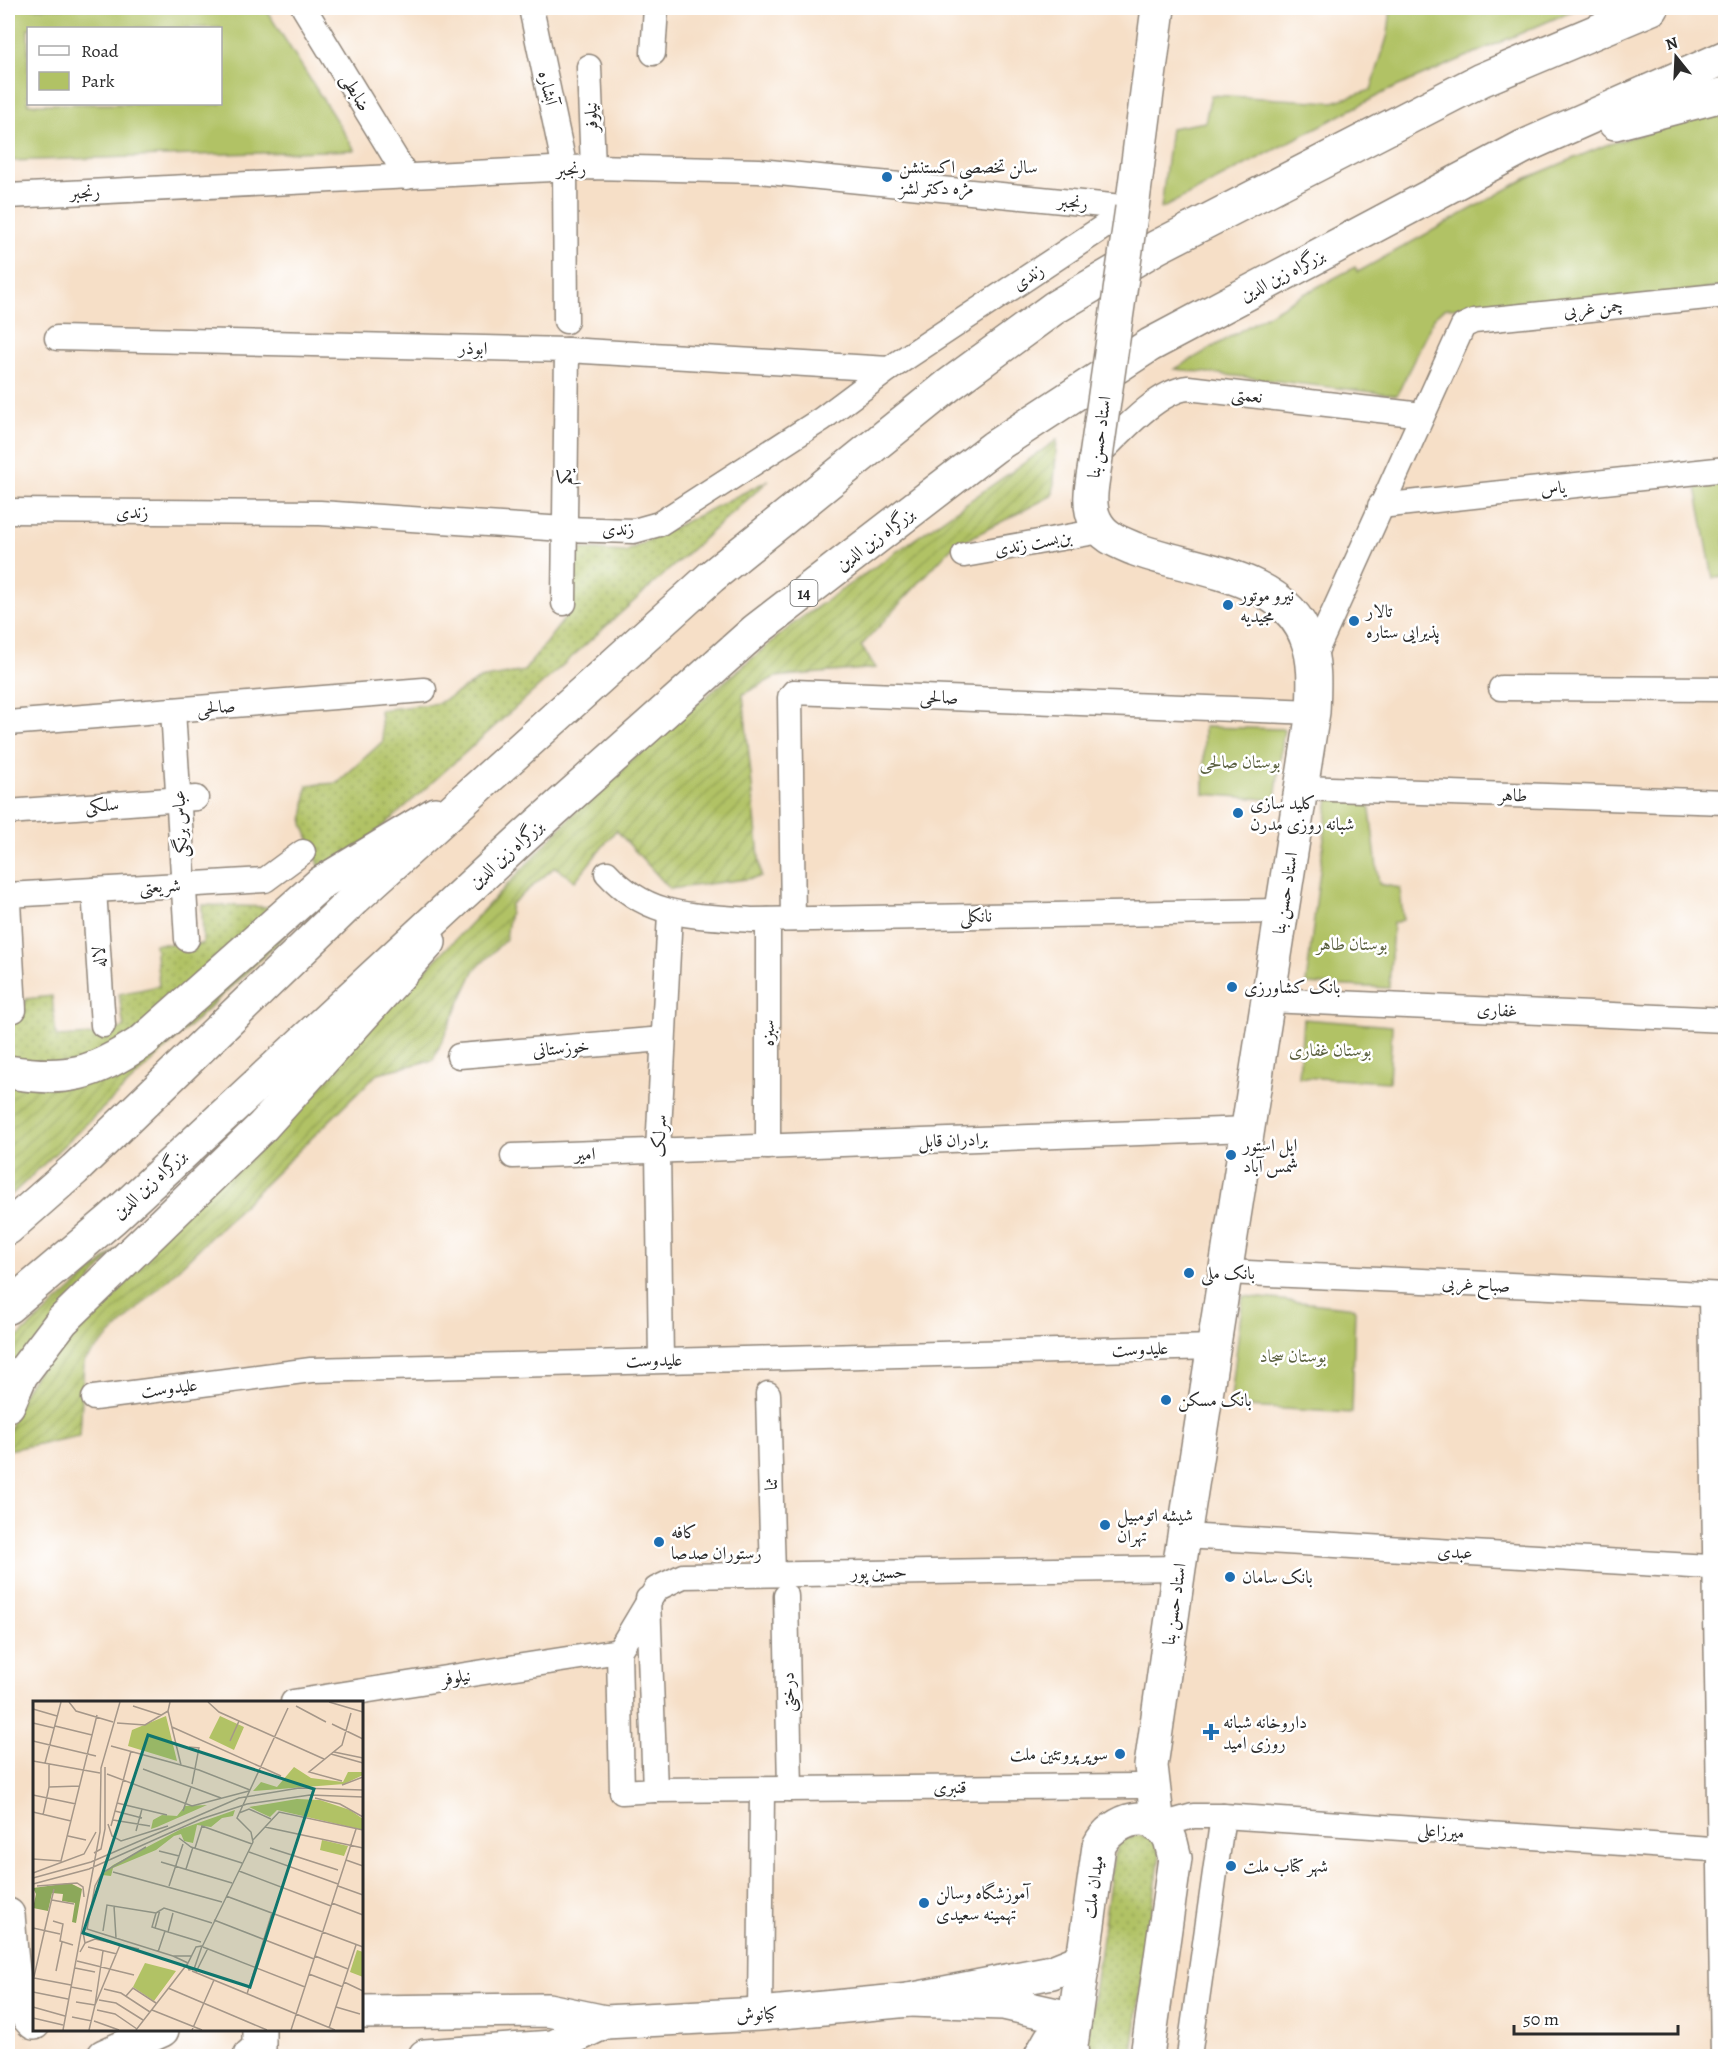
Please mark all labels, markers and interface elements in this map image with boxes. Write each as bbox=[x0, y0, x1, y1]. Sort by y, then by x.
legend bbox=[27, 27, 222, 105]
north arrow bbox=[1646, 27, 1706, 87]
text: N bbox=[1663, 31, 1681, 56]
text: Road bbox=[81, 39, 119, 63]
street label: ضابطی bbox=[335, 68, 377, 116]
text: Park bbox=[81, 69, 115, 93]
street label: آبشاره bbox=[533, 69, 564, 109]
street label: نیلوفر bbox=[578, 102, 604, 134]
place label: سالن تخصصی اکستنشن مژه دکتر لشز bbox=[897, 155, 1038, 201]
street label: رنجبر bbox=[553, 156, 587, 182]
marker: سالن تخصصی اکستنشن مژه دکتر لشز bbox=[880, 170, 894, 184]
street label: رنجبر bbox=[67, 179, 101, 205]
street label: رنجبر bbox=[1055, 188, 1089, 216]
street label: بزرگراه زین الدین bbox=[1235, 243, 1329, 307]
street label: زندی bbox=[1008, 258, 1048, 296]
street label: چمن غربی bbox=[1562, 293, 1624, 324]
street label: ابوذر bbox=[456, 336, 488, 360]
street label: نعمتی bbox=[1230, 381, 1264, 410]
street label: استاد حسن بنا bbox=[1081, 394, 1117, 480]
street label: یکم bbox=[553, 467, 582, 485]
street label: یاس bbox=[1539, 475, 1568, 501]
street label: زندی bbox=[116, 500, 148, 524]
street label: بزرگراه زین الدین bbox=[831, 502, 919, 576]
street label: زندی bbox=[601, 516, 635, 542]
street label: بن‌بست زندی bbox=[992, 524, 1074, 562]
road number: 14 bbox=[790, 580, 818, 606]
place label: نیرو موتور مجیدیه bbox=[1238, 583, 1294, 628]
marker: نیرو موتور مجیدیه bbox=[1221, 598, 1235, 612]
place label: تالار پذیرایی ستاره bbox=[1364, 599, 1440, 645]
marker: تالار پذیرایی ستاره bbox=[1347, 614, 1361, 628]
street label: صالحی bbox=[919, 684, 959, 710]
street label: صالحی bbox=[196, 693, 236, 721]
park label: بوستان صالحی bbox=[1200, 750, 1280, 774]
street label: طاهر bbox=[1496, 782, 1528, 807]
street label: عباس برنگی bbox=[166, 789, 195, 858]
place label: کلید سازی شبانه روزی مدرن bbox=[1250, 791, 1354, 836]
street label: سلکی bbox=[84, 792, 120, 819]
marker: کلید سازی شبانه روزی مدرن bbox=[1231, 806, 1245, 820]
street label: بزرگراه زین الدین bbox=[464, 814, 548, 894]
street label: استاد حسن بنا bbox=[1267, 850, 1303, 936]
street label: شریعتی bbox=[139, 873, 181, 900]
street label: نانکلی bbox=[960, 904, 992, 929]
park label: بوستان طاهر bbox=[1315, 932, 1387, 956]
street label: لاله bbox=[86, 946, 112, 968]
place label: بانک کشاورزی bbox=[1244, 975, 1340, 999]
marker: بانک کشاورزی bbox=[1225, 980, 1239, 994]
street label: غفاری bbox=[1476, 997, 1518, 1023]
street label: سبزه bbox=[756, 1020, 780, 1046]
street label: خوزستانی bbox=[531, 1034, 591, 1062]
park label: بوستان غفاری bbox=[1289, 1038, 1371, 1062]
street label: سرلک bbox=[646, 1114, 672, 1158]
street label: برادران قابل bbox=[918, 1127, 988, 1154]
place label: اپل استور شمس آباد bbox=[1241, 1133, 1298, 1178]
street label: امیر bbox=[572, 1142, 596, 1166]
street label: بزرگراه زین الدین bbox=[107, 1144, 191, 1224]
marker: اپل استور شمس آباد bbox=[1224, 1148, 1238, 1162]
place label: بانک ملی bbox=[1201, 1261, 1255, 1286]
marker: بانک ملی bbox=[1182, 1266, 1196, 1280]
street label: صباح غربی bbox=[1441, 1270, 1511, 1302]
street label: علیدوست bbox=[1111, 1336, 1169, 1362]
park label: بوستان سجاد bbox=[1259, 1344, 1327, 1368]
street label: علیدوست bbox=[625, 1348, 683, 1372]
street label: علیدوست bbox=[139, 1373, 199, 1403]
place label: بانک مسکن bbox=[1178, 1388, 1252, 1412]
marker: بانک مسکن bbox=[1159, 1393, 1173, 1407]
street label: ثنا bbox=[759, 1477, 783, 1491]
place label: شیشه اتومبیل تهران bbox=[1117, 1503, 1193, 1548]
marker: شیشه اتومبیل تهران bbox=[1098, 1518, 1112, 1532]
place label: کافه رستوران صدصا bbox=[671, 1520, 762, 1565]
marker: کافه رستوران صدصا bbox=[652, 1535, 666, 1549]
street label: عبدی bbox=[1437, 1539, 1473, 1565]
street label: حسین پور bbox=[849, 1560, 907, 1586]
street label: استاد حسن بنا bbox=[1156, 1561, 1192, 1647]
place label: بانک سامان bbox=[1242, 1565, 1313, 1589]
marker: بانک سامان bbox=[1223, 1570, 1237, 1584]
street label: نیلوفر bbox=[437, 1663, 473, 1691]
street label: درختی bbox=[776, 1672, 801, 1712]
inset map bbox=[33, 1701, 363, 2031]
place label: داروخانه شبانه روزی امید bbox=[1223, 1710, 1307, 1755]
marker: داروخانه شبانه روزی امید bbox=[1204, 1725, 1218, 1739]
place label: سوپر پروتئین ملت bbox=[1010, 1742, 1108, 1766]
marker: سوپر پروتئین ملت bbox=[1113, 1747, 1127, 1761]
street label: قنبری bbox=[933, 1775, 967, 1799]
street label: میرزاعلی bbox=[1417, 1817, 1465, 1846]
street label: میدان ملت bbox=[1077, 1854, 1109, 1920]
place label: شهر کتاب ملت bbox=[1243, 1854, 1328, 1878]
marker: شهر کتاب ملت bbox=[1224, 1859, 1238, 1873]
place label: آموزشگاه وسالن تهمینه سعیدی bbox=[936, 1881, 1031, 1926]
marker: آموزشگاه وسالن تهمینه سعیدی bbox=[917, 1896, 931, 1910]
scale bar bbox=[1514, 1998, 1678, 2036]
street label: کیانوش bbox=[735, 2001, 779, 2027]
text: 50 m bbox=[1523, 2007, 1559, 2031]

